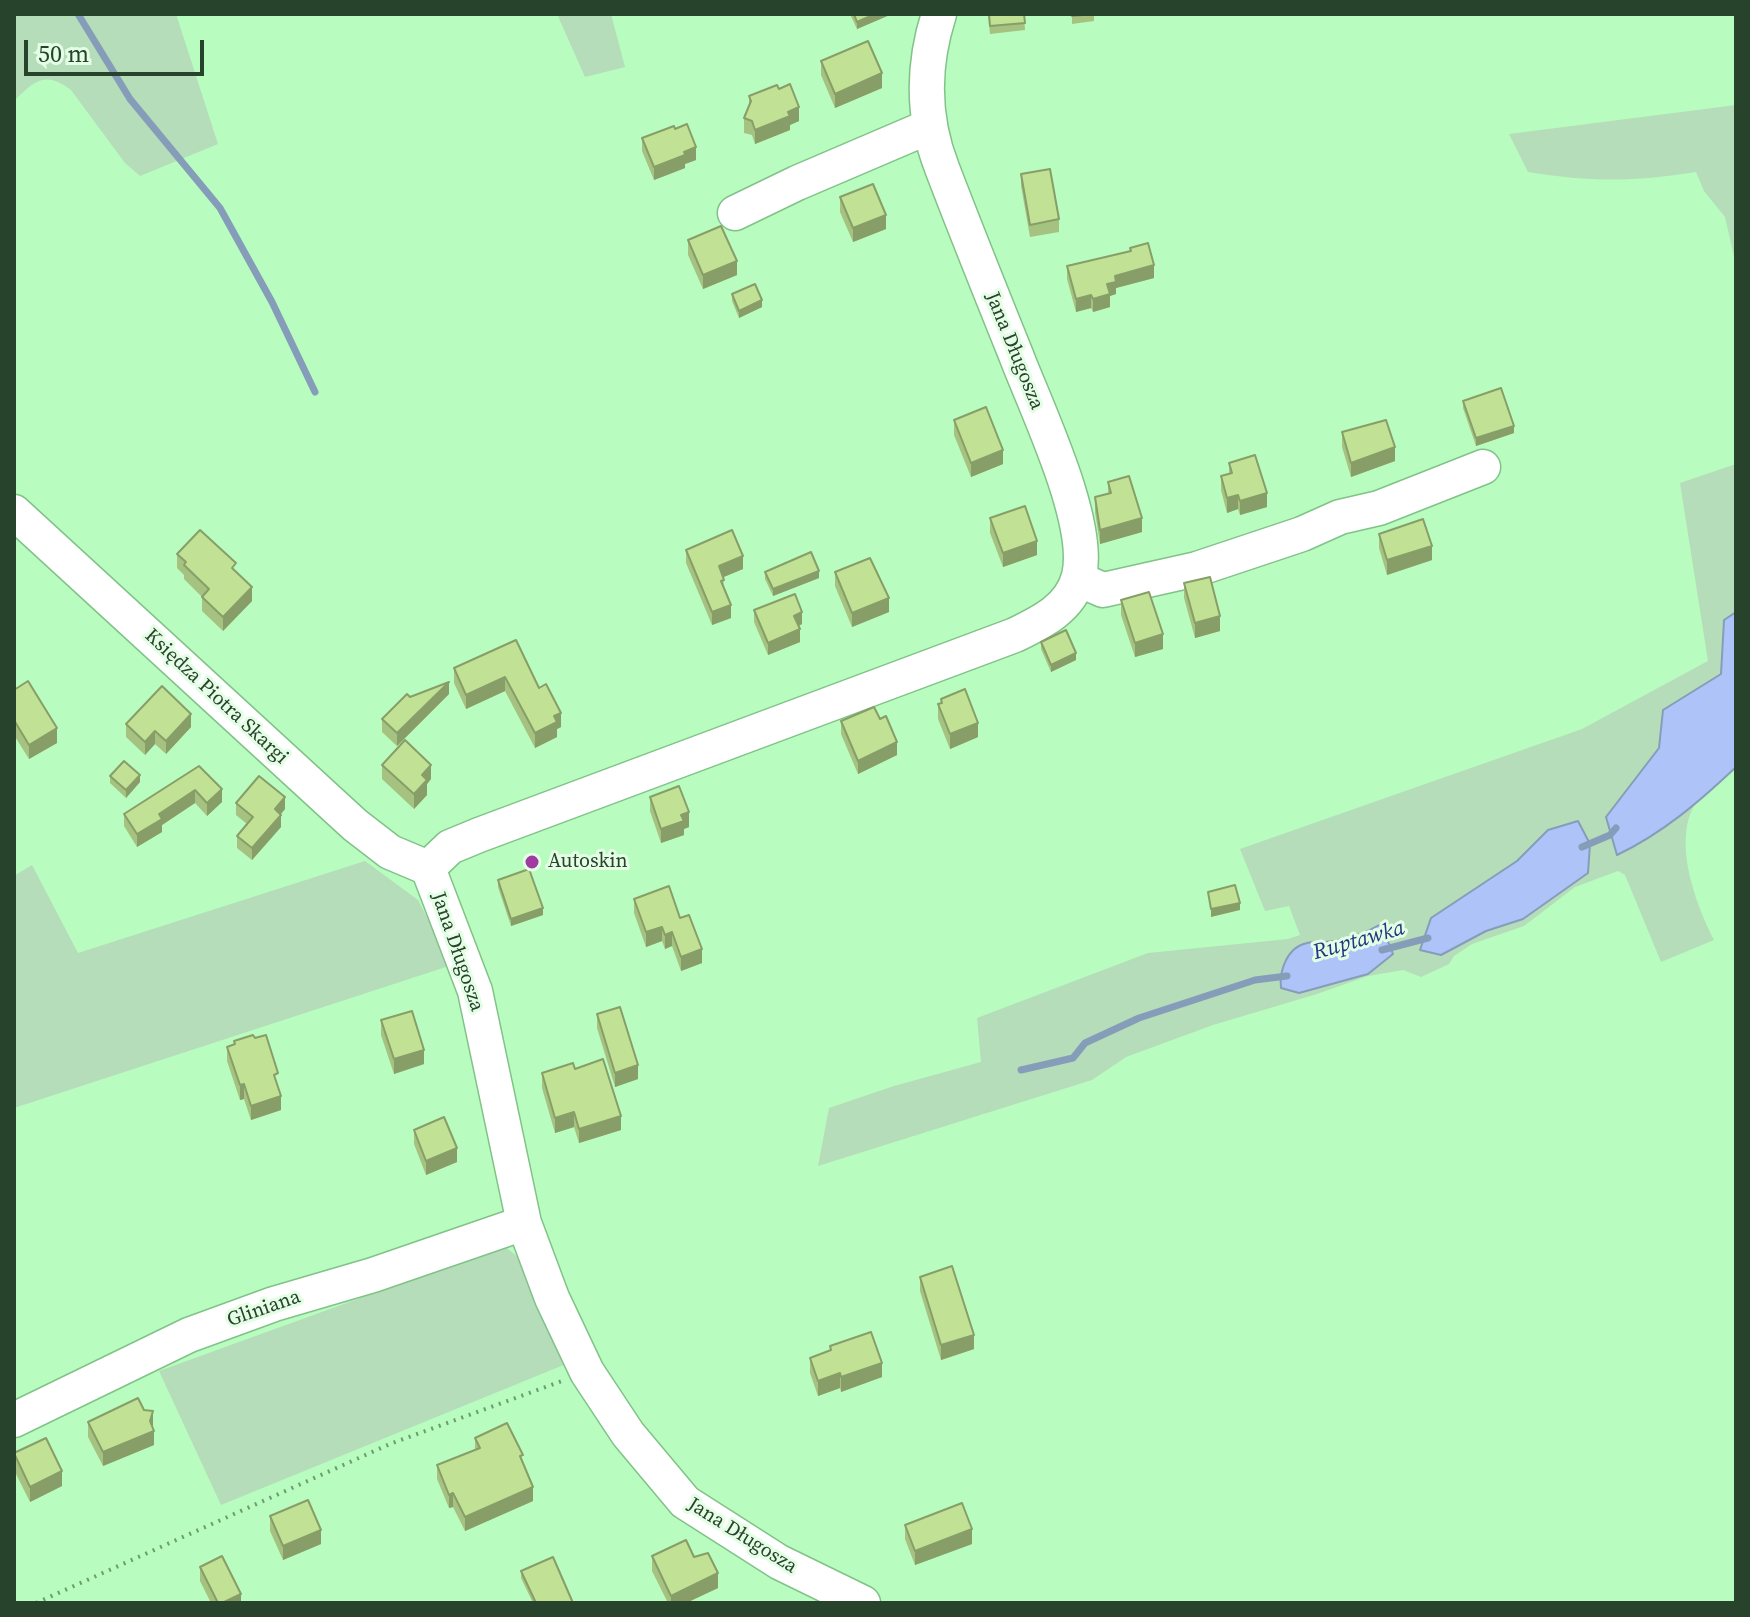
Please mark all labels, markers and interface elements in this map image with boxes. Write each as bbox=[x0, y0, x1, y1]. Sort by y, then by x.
scale bar bbox=[28, 24, 208, 74]
text: 50 m bbox=[38, 37, 89, 70]
street label: Jana Długosza bbox=[980, 289, 1048, 413]
street label: Księdza Piotra Skargi bbox=[139, 624, 293, 770]
place label: Autoskin bbox=[548, 850, 627, 874]
marker: Autoskin bbox=[523, 853, 541, 871]
street label: Jana Długosza bbox=[425, 889, 489, 1015]
water label: Ruptawka bbox=[1310, 915, 1408, 967]
street label: Gliniana bbox=[224, 1285, 304, 1333]
street label: Jana Długosza bbox=[683, 1493, 801, 1579]

